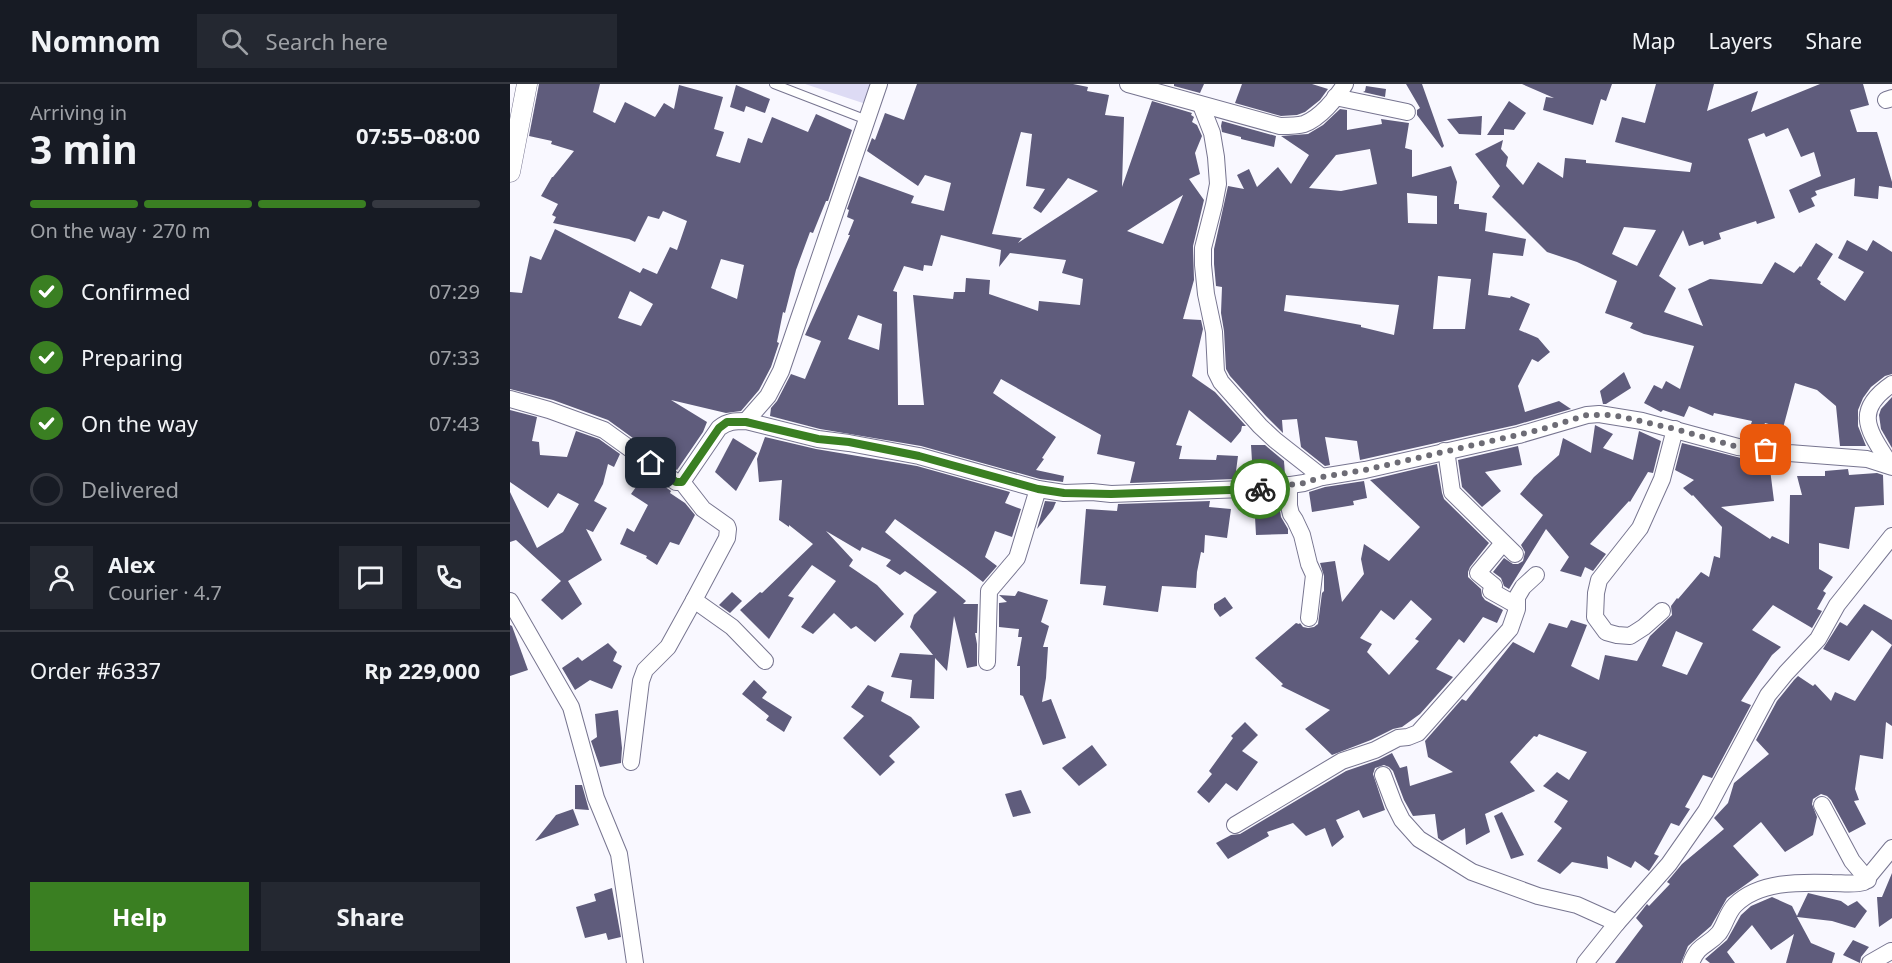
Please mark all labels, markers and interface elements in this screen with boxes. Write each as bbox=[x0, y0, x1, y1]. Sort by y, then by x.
search box bbox=[197, 14, 617, 68]
text: Nomnom bbox=[30, 22, 161, 60]
icon: search bbox=[218, 25, 251, 58]
text: Search here bbox=[266, 26, 388, 56]
text: Map bbox=[1632, 27, 1676, 55]
text: Layers bbox=[1709, 27, 1773, 55]
text: Share bbox=[1806, 27, 1862, 55]
text: Arriving in bbox=[30, 99, 127, 126]
text: 07:55–08:00 bbox=[356, 120, 480, 150]
text: 3 min bbox=[30, 122, 137, 175]
text: On the way · 270 m bbox=[30, 217, 210, 244]
icon: check bbox=[30, 275, 63, 308]
text: Confirmed bbox=[81, 276, 191, 306]
text: 07:29 bbox=[429, 278, 480, 305]
icon: check bbox=[30, 341, 63, 374]
text: Preparing bbox=[81, 342, 183, 372]
text: 07:33 bbox=[429, 344, 480, 371]
icon: check bbox=[30, 407, 63, 440]
text: On the way bbox=[81, 408, 198, 438]
text: 07:43 bbox=[429, 410, 480, 437]
pin bbox=[1740, 424, 1791, 475]
icon: bag bbox=[1749, 433, 1782, 466]
pin bbox=[625, 437, 676, 488]
icon: home bbox=[634, 446, 667, 479]
courier bbox=[1230, 459, 1290, 519]
icon: bike bbox=[1244, 473, 1277, 506]
text: Delivered bbox=[81, 474, 179, 504]
button: person bbox=[30, 546, 93, 609]
button: chat bbox=[339, 546, 402, 609]
button: phone bbox=[417, 546, 480, 609]
text: Alex bbox=[108, 549, 155, 579]
text: Courier · 4.7 bbox=[108, 579, 222, 606]
text: Order #6337 bbox=[30, 655, 161, 685]
text: Rp 229,000 bbox=[364, 655, 480, 685]
button: Help bbox=[30, 882, 249, 951]
button: Share bbox=[261, 882, 480, 951]

